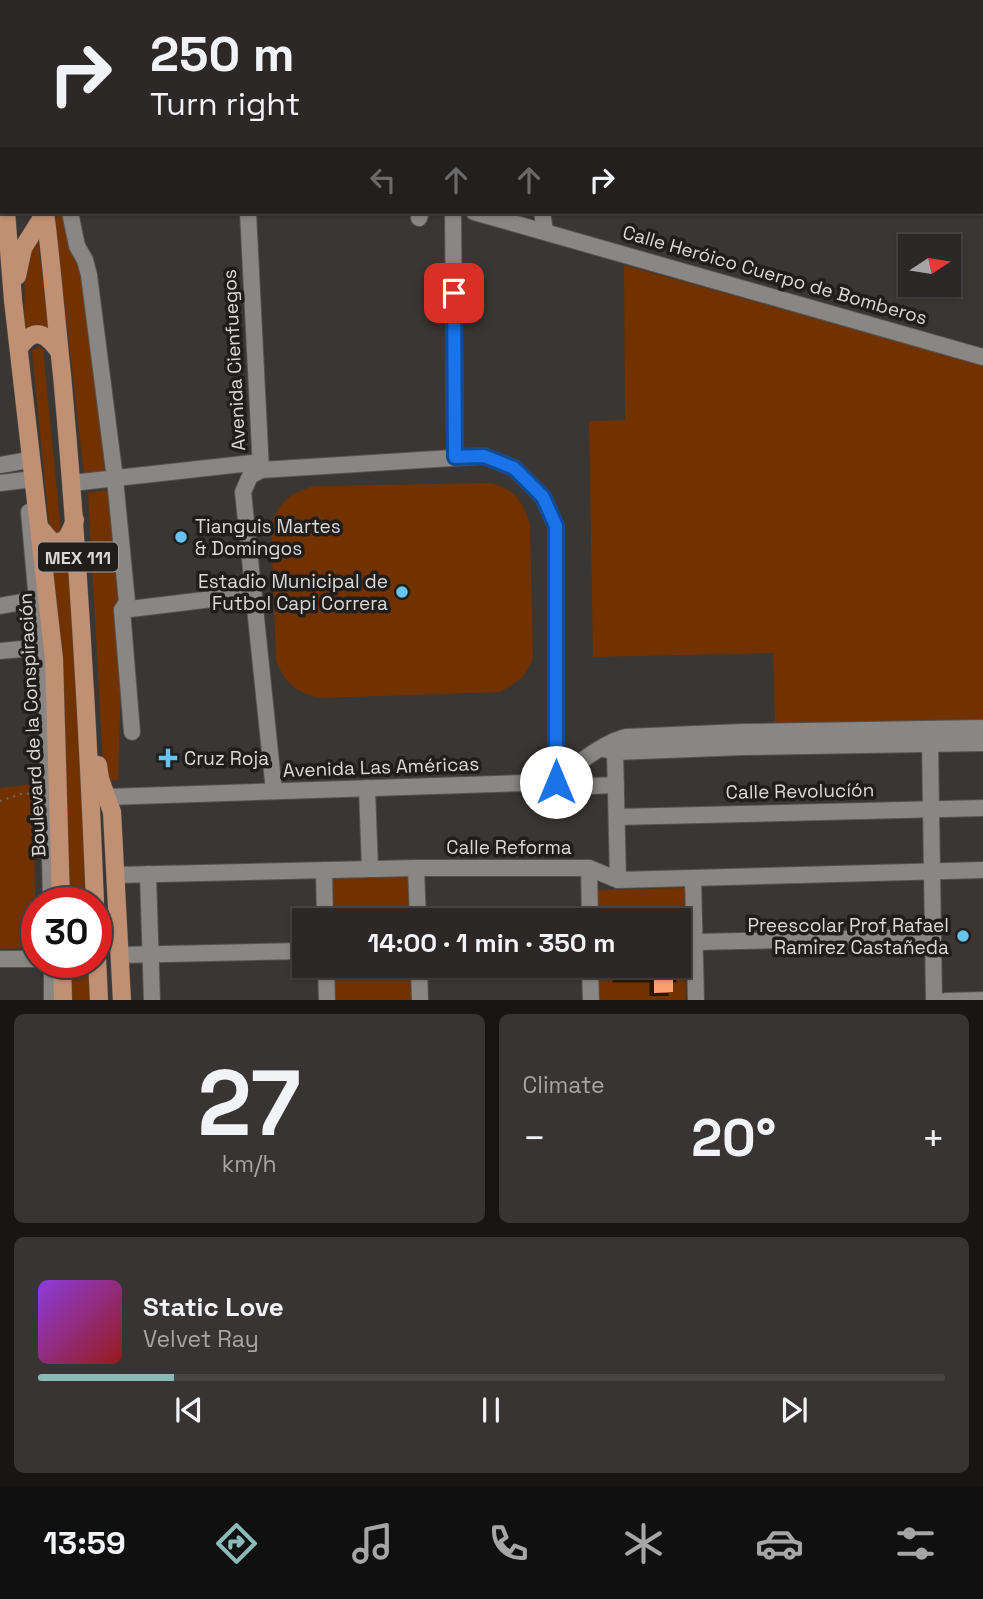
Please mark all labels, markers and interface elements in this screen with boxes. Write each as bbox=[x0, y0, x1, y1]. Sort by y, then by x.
text: 250 m bbox=[150, 23, 295, 85]
icon: right bbox=[35, 28, 126, 119]
text: Turn right bbox=[150, 84, 300, 124]
icon: left bbox=[364, 161, 402, 199]
icon: ahead bbox=[437, 161, 475, 199]
icon: ahead bbox=[510, 161, 548, 199]
icon: right bbox=[583, 161, 621, 199]
street label: Calle Heróico Cuerpo de Bomberos bbox=[620, 219, 930, 331]
north arrow bbox=[898, 234, 961, 298]
map controls bbox=[898, 234, 961, 297]
pin bbox=[424, 263, 484, 323]
street label: Avenida Cienfuegos bbox=[217, 269, 251, 451]
icon: arrive bbox=[435, 274, 473, 312]
place label: Tianguis Martes & Domingos bbox=[195, 514, 341, 561]
marker: Tianguis Martes & Domingos bbox=[173, 529, 189, 545]
road number: MEX 111 bbox=[38, 542, 118, 572]
place label: Estadio Municipal de Futbol Capi Correra bbox=[198, 569, 388, 616]
marker: Estadio Municipal de Futbol Capi Correra bbox=[394, 584, 410, 600]
street label: Boulevard de la Conspiración bbox=[13, 592, 51, 858]
position arrow bbox=[519, 745, 593, 819]
place label: Cruz Roja bbox=[184, 746, 269, 771]
marker: Cruz Roja bbox=[158, 748, 178, 768]
street label: Avenida Las Américas bbox=[282, 751, 480, 783]
street label: Calle Revolucíón bbox=[725, 777, 875, 805]
street label: Calle Reforma bbox=[446, 835, 572, 860]
speed limit sign: 30 bbox=[21, 887, 112, 978]
place label: Preescolar Prof Rafael Ramirez Castañeda bbox=[748, 913, 949, 960]
text: 14:00 · 1 min · 350 m bbox=[367, 926, 616, 960]
marker: Preescolar Prof Rafael Ramirez Castañeda bbox=[955, 928, 971, 944]
text: 27 bbox=[197, 1045, 301, 1162]
text: Climate bbox=[523, 1070, 605, 1100]
text: 20° bbox=[691, 1105, 776, 1171]
text: − bbox=[523, 1114, 546, 1162]
text: + bbox=[921, 1114, 945, 1162]
text: km/h bbox=[222, 1149, 277, 1179]
text: Static Love bbox=[143, 1290, 284, 1324]
text: Velvet Ray bbox=[143, 1324, 259, 1354]
icon: previous bbox=[170, 1391, 208, 1429]
icon: pause bbox=[472, 1391, 510, 1429]
icon: next bbox=[775, 1391, 813, 1429]
icon: directions bbox=[212, 1519, 261, 1568]
icon: music bbox=[348, 1519, 397, 1568]
icon: phone bbox=[484, 1519, 533, 1568]
icon: climate bbox=[619, 1519, 668, 1568]
icon: car bbox=[755, 1519, 804, 1568]
icon: filters bbox=[891, 1519, 940, 1568]
text: 13:59 bbox=[43, 1523, 126, 1563]

